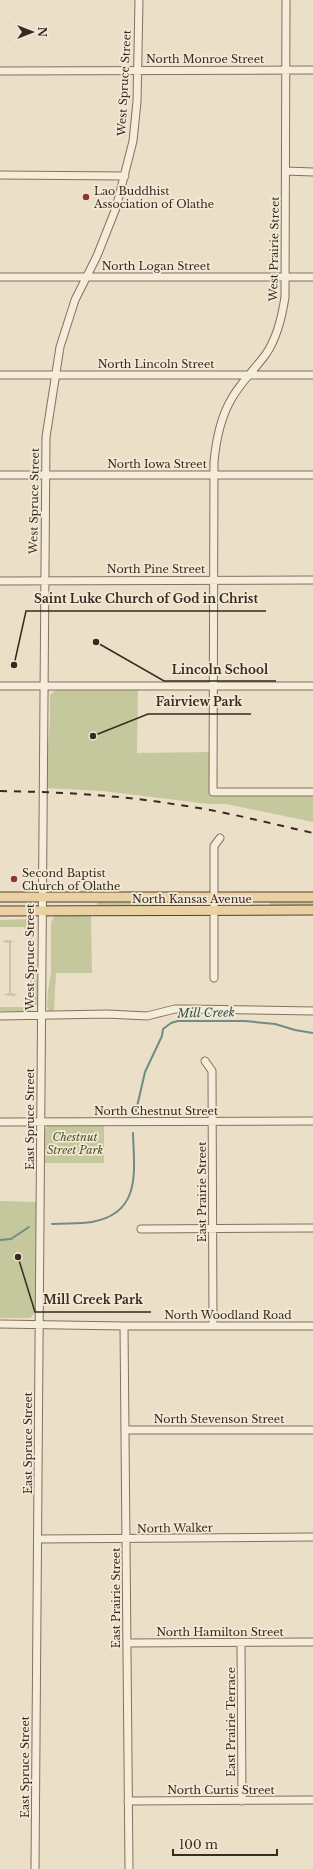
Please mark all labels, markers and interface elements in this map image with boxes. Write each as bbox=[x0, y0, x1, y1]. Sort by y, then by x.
north arrow bbox=[12, 12, 52, 52]
text: N bbox=[35, 27, 49, 38]
street label: West Spruce Street bbox=[114, 29, 134, 137]
street label: North Monroe Street bbox=[146, 52, 265, 66]
place label: Lao Buddhist Association of Olathe bbox=[93, 184, 214, 211]
marker: Lao Buddhist Association of Olathe bbox=[81, 192, 91, 202]
street label: West Prairie Street bbox=[266, 196, 282, 303]
street label: North Logan Street bbox=[102, 259, 211, 273]
street label: North Lincoln Street bbox=[98, 357, 215, 371]
street label: West Spruce Street bbox=[26, 447, 42, 555]
street label: North Iowa Street bbox=[107, 457, 208, 471]
street label: North Pine Street bbox=[107, 562, 206, 576]
callout: Saint Luke Church of God in Christ bbox=[26, 587, 266, 611]
text: Saint Luke Church of God in Christ bbox=[34, 591, 258, 606]
callout: Lincoln School bbox=[164, 657, 276, 681]
text: Lincoln School bbox=[172, 662, 269, 677]
callout: Fairview Park bbox=[148, 690, 251, 714]
text: Fairview Park bbox=[156, 694, 243, 709]
place label: Second Baptist Church of Olathe bbox=[22, 866, 120, 893]
marker: Second Baptist Church of Olathe bbox=[9, 874, 19, 884]
street label: North Kansas Avenue bbox=[132, 892, 252, 906]
street label: West Spruce Street bbox=[23, 903, 37, 1011]
water label: Mill Creek bbox=[176, 1004, 235, 1021]
street label: East Spruce Street bbox=[23, 1067, 37, 1170]
street label: North Chestnut Street bbox=[94, 1104, 219, 1118]
park label: Chestnut Street Park bbox=[47, 1130, 103, 1157]
street label: East Prairie Street bbox=[195, 1141, 209, 1242]
callout: Mill Creek Park bbox=[35, 1288, 151, 1312]
text: Mill Creek Park bbox=[43, 1292, 144, 1307]
street label: North Woodland Road bbox=[164, 1308, 292, 1322]
street label: East Spruce Street bbox=[21, 1391, 35, 1494]
street label: North Stevenson Street bbox=[154, 1412, 285, 1426]
street label: North Walker bbox=[137, 1520, 214, 1536]
street label: East Prairie Street bbox=[109, 1547, 123, 1648]
street label: North Hamilton Street bbox=[156, 1625, 285, 1639]
street label: East Prairie Terrace bbox=[224, 1667, 238, 1777]
street label: East Spruce Street bbox=[18, 1715, 32, 1818]
street label: North Curtis Street bbox=[167, 1783, 276, 1797]
scale bar bbox=[173, 1831, 277, 1857]
text: 100 m bbox=[179, 1837, 218, 1852]

